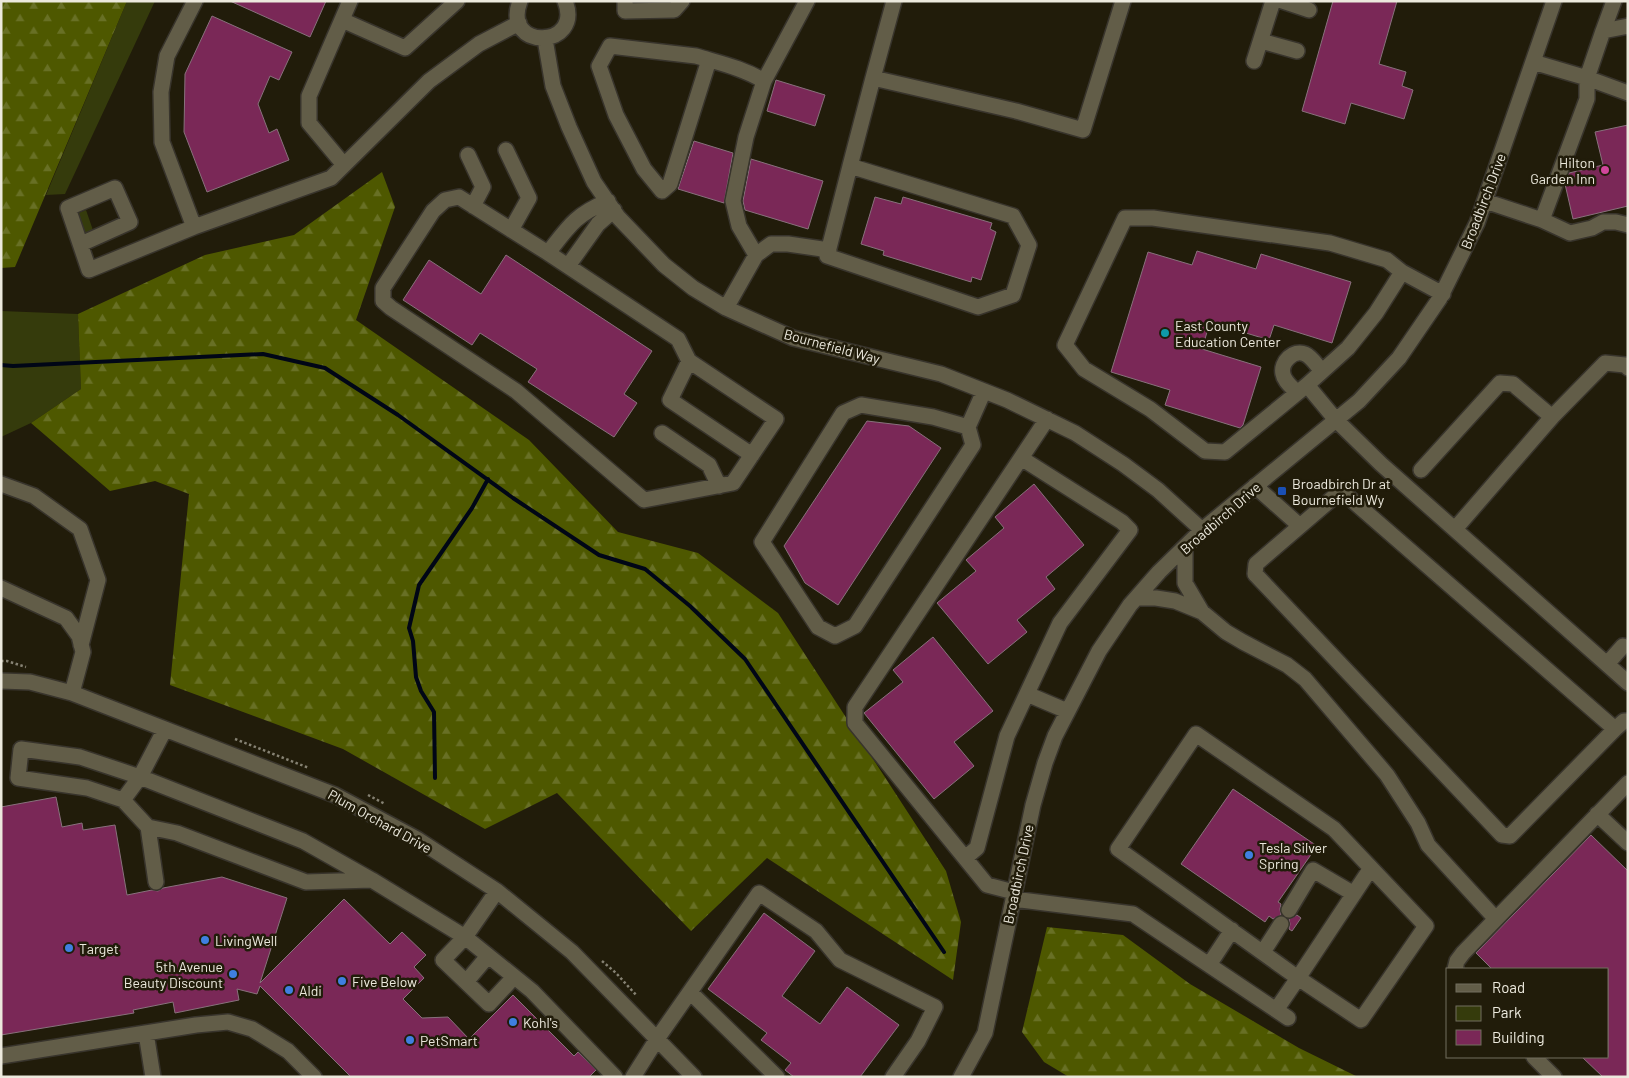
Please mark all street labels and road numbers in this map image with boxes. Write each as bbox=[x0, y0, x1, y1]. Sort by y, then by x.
street label: Broadbirch Drive bbox=[1457, 151, 1509, 251]
street label: Bournefield Way bbox=[782, 325, 882, 367]
street label: Broadbirch Drive bbox=[1176, 478, 1264, 558]
street label: Plum Orchard Drive bbox=[325, 786, 435, 856]
street label: Broadbirch Drive bbox=[999, 823, 1037, 925]

